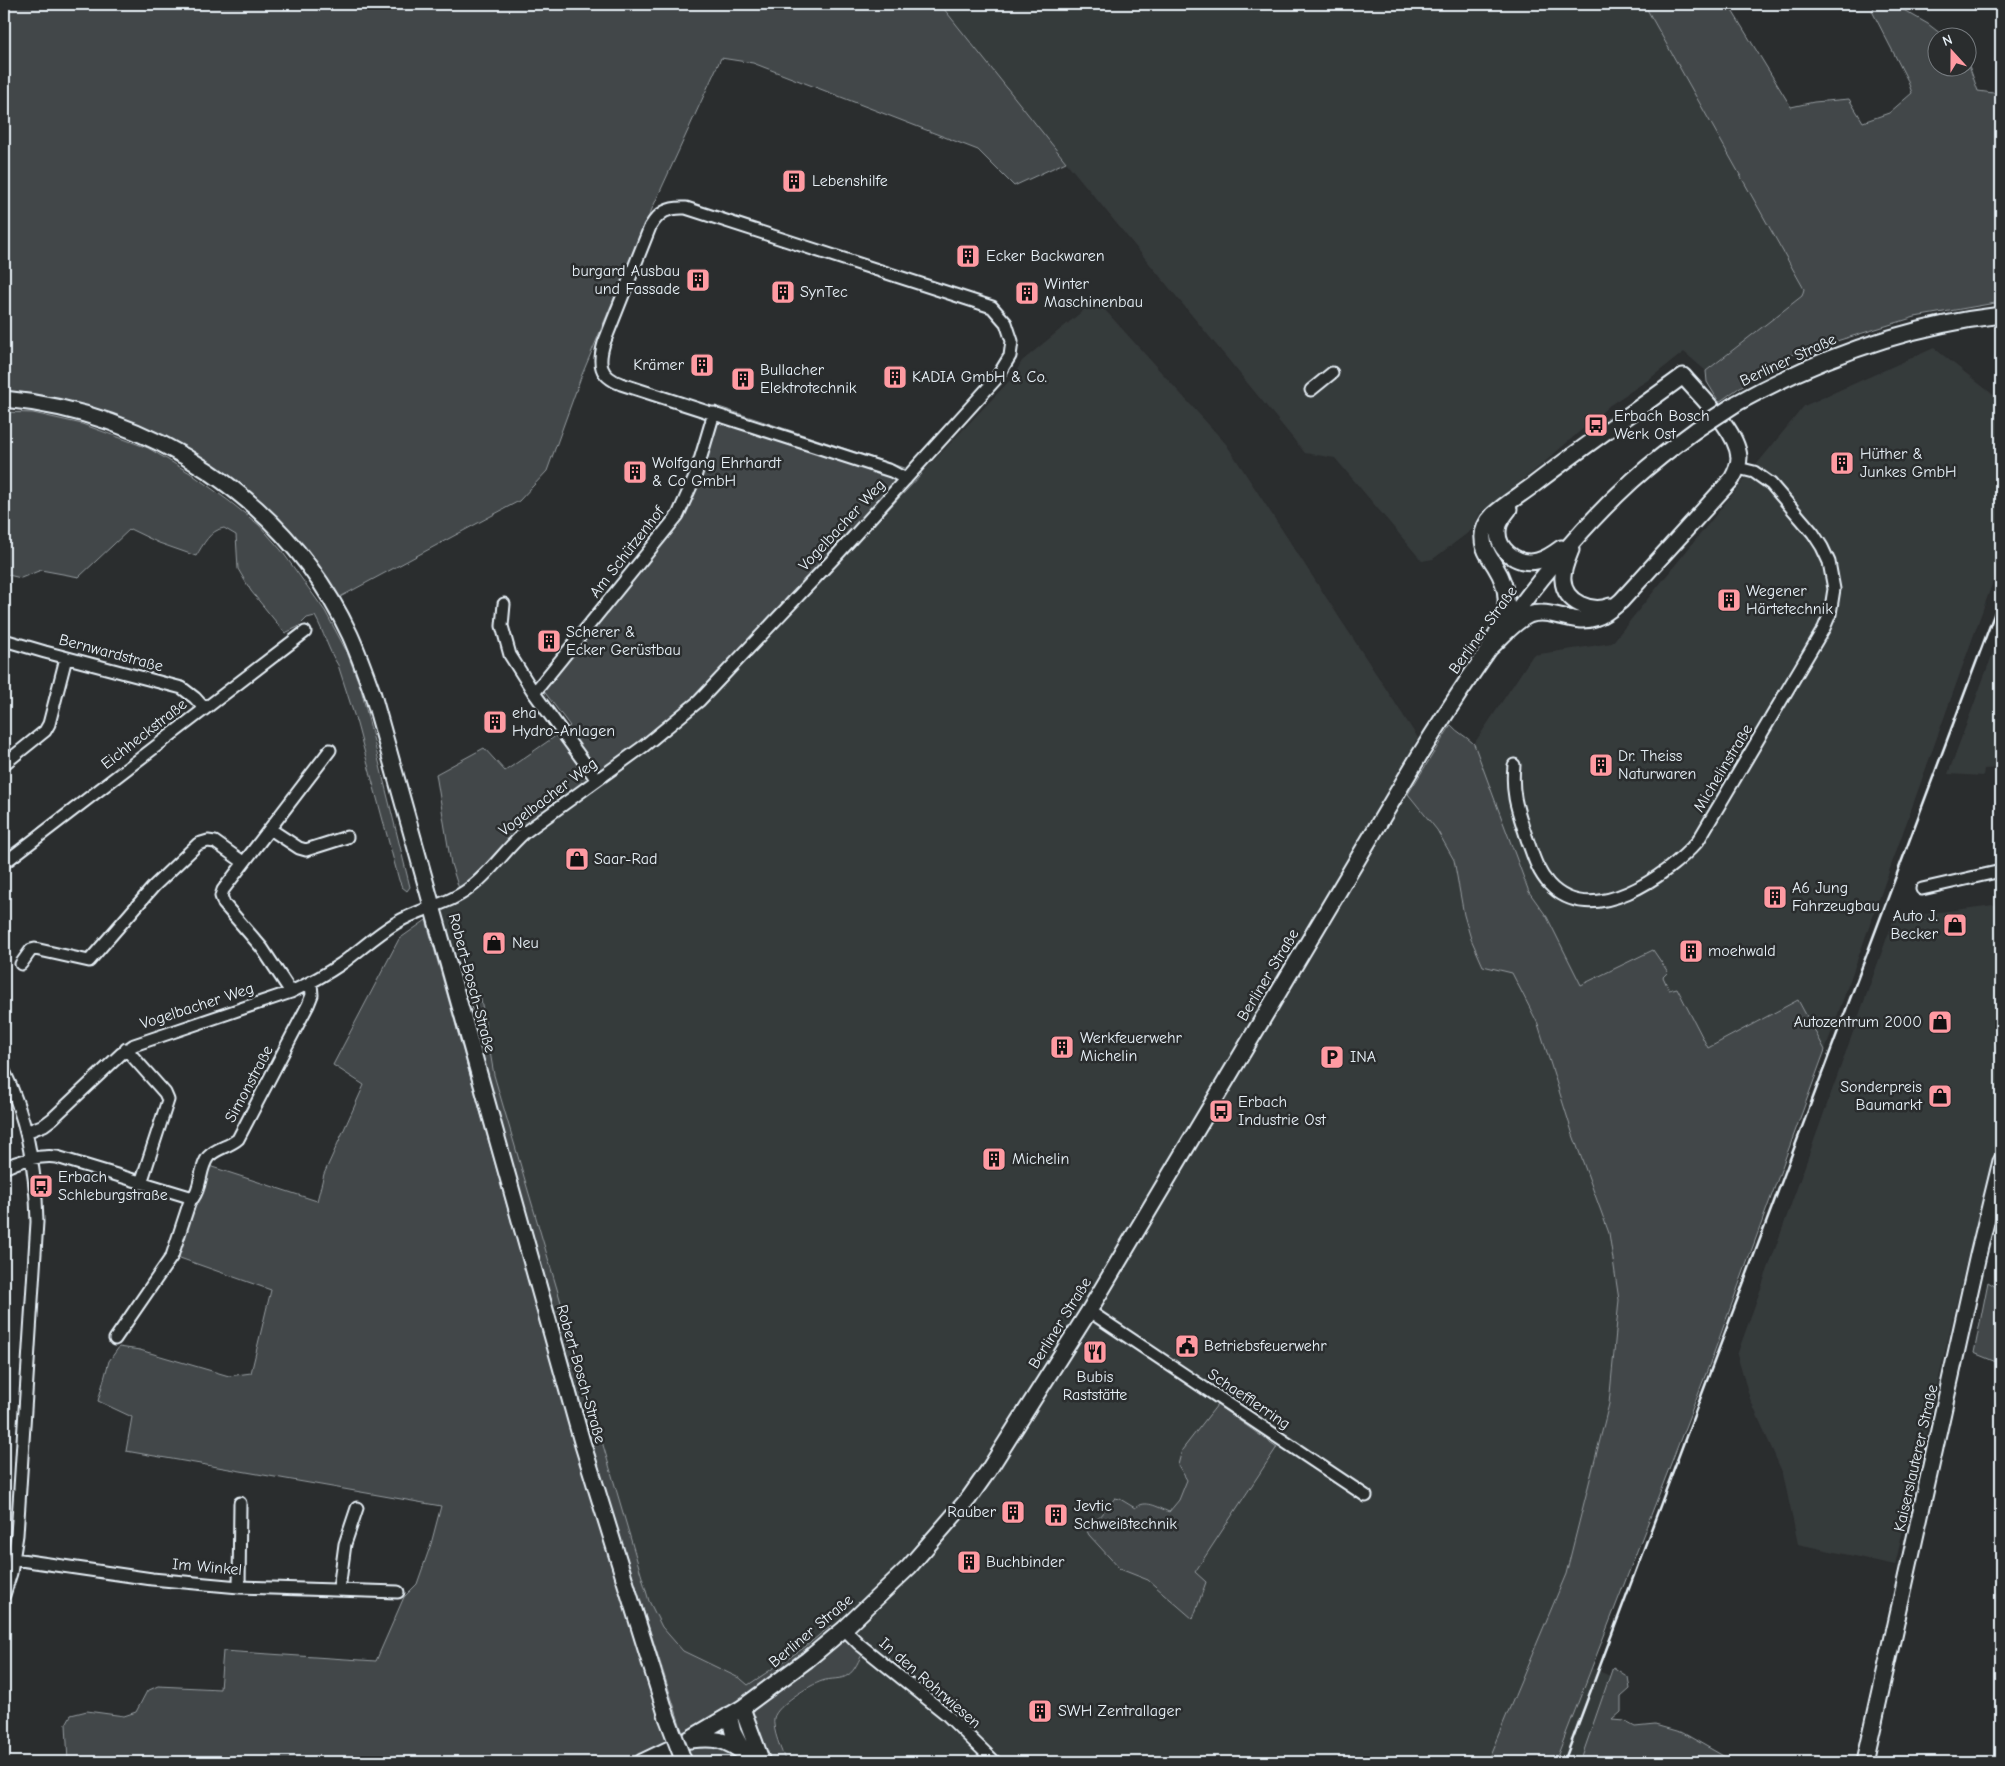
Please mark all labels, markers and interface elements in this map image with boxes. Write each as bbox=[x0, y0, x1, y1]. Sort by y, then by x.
north arrow bbox=[1928, 28, 1978, 78]
text: N bbox=[1940, 31, 1955, 50]
building icon: Lebenshilfe bbox=[781, 168, 807, 194]
place label: Lebenshilfe bbox=[812, 172, 888, 190]
building icon: Ecker Backwaren bbox=[955, 243, 981, 269]
place label: Ecker Backwaren bbox=[986, 247, 1105, 265]
place label: burgard Ausbau und Fassade bbox=[572, 262, 680, 298]
building icon: burgard Ausbau und Fassade bbox=[685, 267, 711, 293]
place label: Winter Maschinenbau bbox=[1044, 275, 1143, 311]
building icon: SynTec bbox=[770, 279, 796, 305]
building icon: Winter Maschinenbau bbox=[1014, 280, 1040, 306]
place label: SynTec bbox=[800, 283, 848, 301]
street label: Berliner Straße bbox=[1737, 330, 1839, 390]
building icon: Krämer bbox=[689, 352, 715, 378]
place label: Krämer bbox=[633, 356, 685, 374]
place label: Bullacher Elektrotechnik bbox=[760, 361, 857, 397]
building icon: KADIA GmbH & Co. bbox=[882, 364, 908, 390]
building icon: Bullacher Elektrotechnik bbox=[730, 366, 756, 392]
place label: KADIA GmbH & Co. bbox=[912, 368, 1047, 386]
place label: Erbach Bosch Werk Ost bbox=[1614, 407, 1710, 443]
bus stop icon: Erbach Bosch Werk Ost bbox=[1583, 412, 1609, 438]
place label: Hüther & Junkes GmbH bbox=[1860, 445, 1957, 481]
building icon: Hüther & Junkes GmbH bbox=[1829, 450, 1855, 476]
place label: Wolfgang Ehrhardt & Co GmbH bbox=[652, 454, 782, 490]
building icon: Wolfgang Ehrhardt & Co GmbH bbox=[622, 459, 648, 485]
street label: Vogelbacher Weg bbox=[795, 476, 889, 574]
street label: Am Schützenhof bbox=[586, 502, 669, 601]
place label: Wegener Härtetechnik bbox=[1746, 582, 1833, 618]
street label: Berliner Straße bbox=[1445, 583, 1521, 677]
building icon: Wegener Härtetechnik bbox=[1716, 587, 1742, 613]
place label: Scherer & Ecker Gerüstbau bbox=[566, 623, 681, 659]
building icon: Scherer & Ecker Gerüstbau bbox=[536, 628, 562, 654]
street label: Bernwardstraße bbox=[57, 630, 165, 676]
street label: Eichheckstraße bbox=[98, 695, 190, 773]
place label: eha Hydro-Anlagen bbox=[512, 704, 615, 740]
building icon: eha Hydro-Anlagen bbox=[482, 709, 508, 735]
street label: Michelinstraße bbox=[1690, 721, 1756, 815]
place label: Dr. Theiss Naturwaren bbox=[1618, 747, 1696, 783]
building icon: Dr. Theiss Naturwaren bbox=[1588, 752, 1614, 778]
street label: Vogelbacher Weg bbox=[495, 754, 601, 840]
shop icon: Saar-Rad bbox=[564, 846, 590, 872]
place label: Saar-Rad bbox=[594, 850, 658, 868]
place label: A6 Jung Fahrzeugbau bbox=[1792, 879, 1880, 915]
building icon: A6 Jung Fahrzeugbau bbox=[1762, 884, 1788, 910]
place label: Auto J. Becker bbox=[1891, 907, 1939, 943]
street label: Robert-Bosch-Straße bbox=[445, 911, 499, 1055]
shop icon: Auto J. Becker bbox=[1942, 912, 1968, 938]
street label: Berliner Straße bbox=[1233, 926, 1303, 1024]
shop icon: Neu bbox=[481, 930, 507, 956]
place label: Neu bbox=[512, 934, 539, 952]
building icon: moehwald bbox=[1678, 938, 1704, 964]
place label: moehwald bbox=[1708, 942, 1776, 960]
street label: Vogelbacher Weg bbox=[138, 979, 256, 1033]
shop icon: Autozentrum 2000 bbox=[1927, 1009, 1953, 1035]
place label: Autozentrum 2000 bbox=[1794, 1013, 1922, 1031]
place label: Werkfeuerwehr Michelin bbox=[1080, 1029, 1183, 1065]
building icon: Werkfeuerwehr Michelin bbox=[1049, 1034, 1075, 1060]
street label: Simonstraße bbox=[221, 1042, 277, 1126]
parking icon: INA bbox=[1319, 1044, 1345, 1070]
place label: INA bbox=[1350, 1048, 1376, 1066]
place label: Sonderpreis Baumarkt bbox=[1840, 1078, 1922, 1114]
shop icon: Sonderpreis Baumarkt bbox=[1927, 1083, 1953, 1109]
place label: Erbach Industrie Ost bbox=[1238, 1093, 1326, 1129]
bus stop icon: Erbach Industrie Ost bbox=[1208, 1098, 1234, 1124]
building icon: Michelin bbox=[981, 1146, 1007, 1172]
place label: Michelin bbox=[1012, 1150, 1069, 1168]
place label: Erbach Schleburgstraße bbox=[58, 1168, 168, 1204]
bus stop icon: Erbach Schleburgstraße bbox=[28, 1173, 54, 1199]
street label: Berliner Straße bbox=[1025, 1274, 1095, 1372]
street label: Robert-Bosch-Straße bbox=[553, 1303, 609, 1445]
public building icon: Betriebsfeuerwehr bbox=[1174, 1333, 1200, 1359]
place label: Betriebsfeuerwehr bbox=[1204, 1337, 1327, 1355]
restaurant icon: Bubis Raststätte bbox=[1082, 1339, 1108, 1365]
street label: Schaefflerring bbox=[1204, 1365, 1294, 1433]
place label: Bubis Raststätte bbox=[1063, 1368, 1127, 1404]
street label: Kaiserslauterer Straße bbox=[1890, 1383, 1942, 1533]
place label: Jevtic Schweißtechnik bbox=[1074, 1497, 1177, 1533]
building icon: Rauber bbox=[1000, 1499, 1026, 1525]
building icon: Jevtic Schweißtechnik bbox=[1043, 1502, 1069, 1528]
place label: Rauber bbox=[947, 1503, 997, 1521]
building icon: Buchbinder bbox=[956, 1549, 982, 1575]
place label: Buchbinder bbox=[986, 1553, 1065, 1571]
street label: Im Winkel bbox=[171, 1555, 243, 1579]
street label: Berliner Straße bbox=[765, 1591, 857, 1671]
street label: In den Rohrwiesen bbox=[876, 1634, 984, 1732]
building icon: SWH Zentrallager bbox=[1027, 1698, 1053, 1724]
place label: SWH Zentrallager bbox=[1058, 1702, 1181, 1720]

